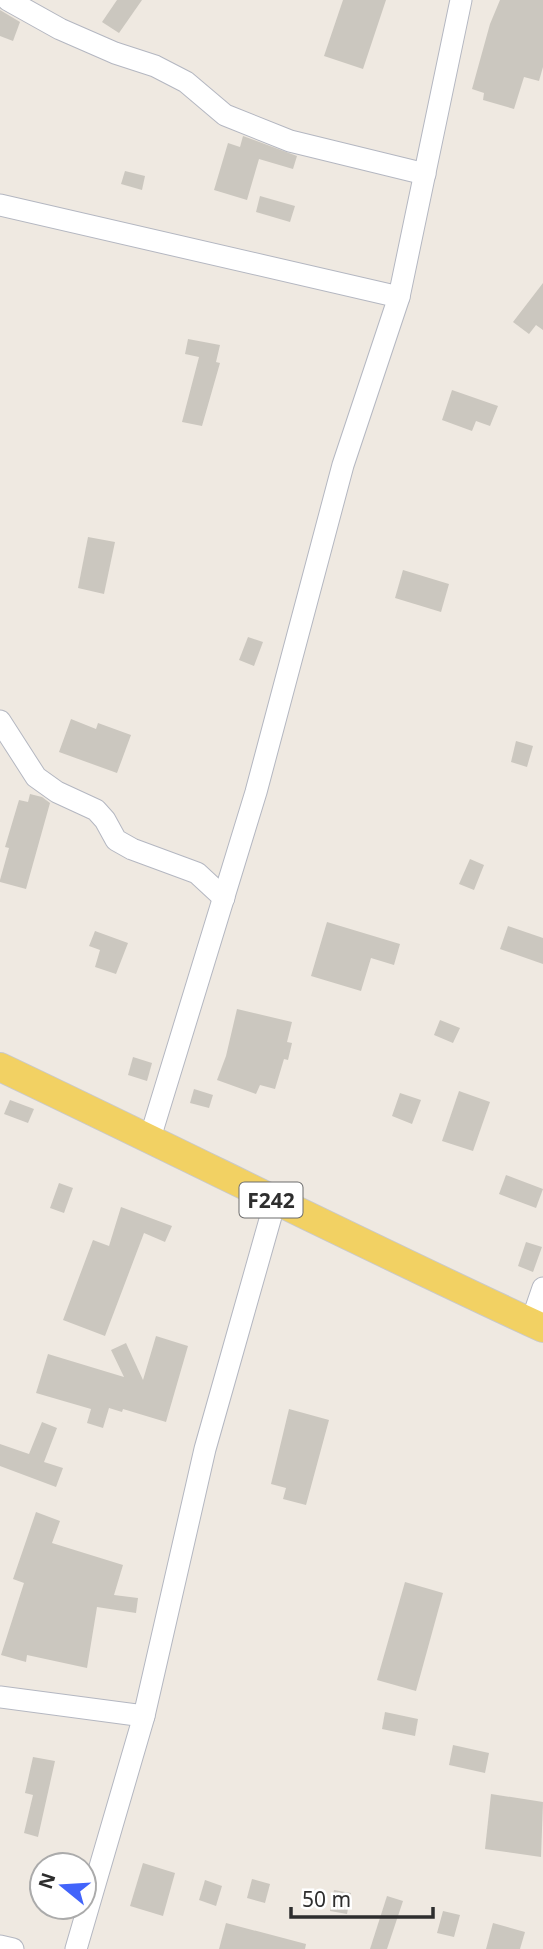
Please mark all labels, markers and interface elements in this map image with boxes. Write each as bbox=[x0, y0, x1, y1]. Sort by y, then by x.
road number: F242 bbox=[240, 1182, 302, 1218]
north arrow bbox=[28, 1851, 98, 1921]
text: N bbox=[32, 1869, 62, 1892]
scale bar bbox=[291, 1876, 433, 1920]
text: 50 m bbox=[302, 1885, 351, 1913]

